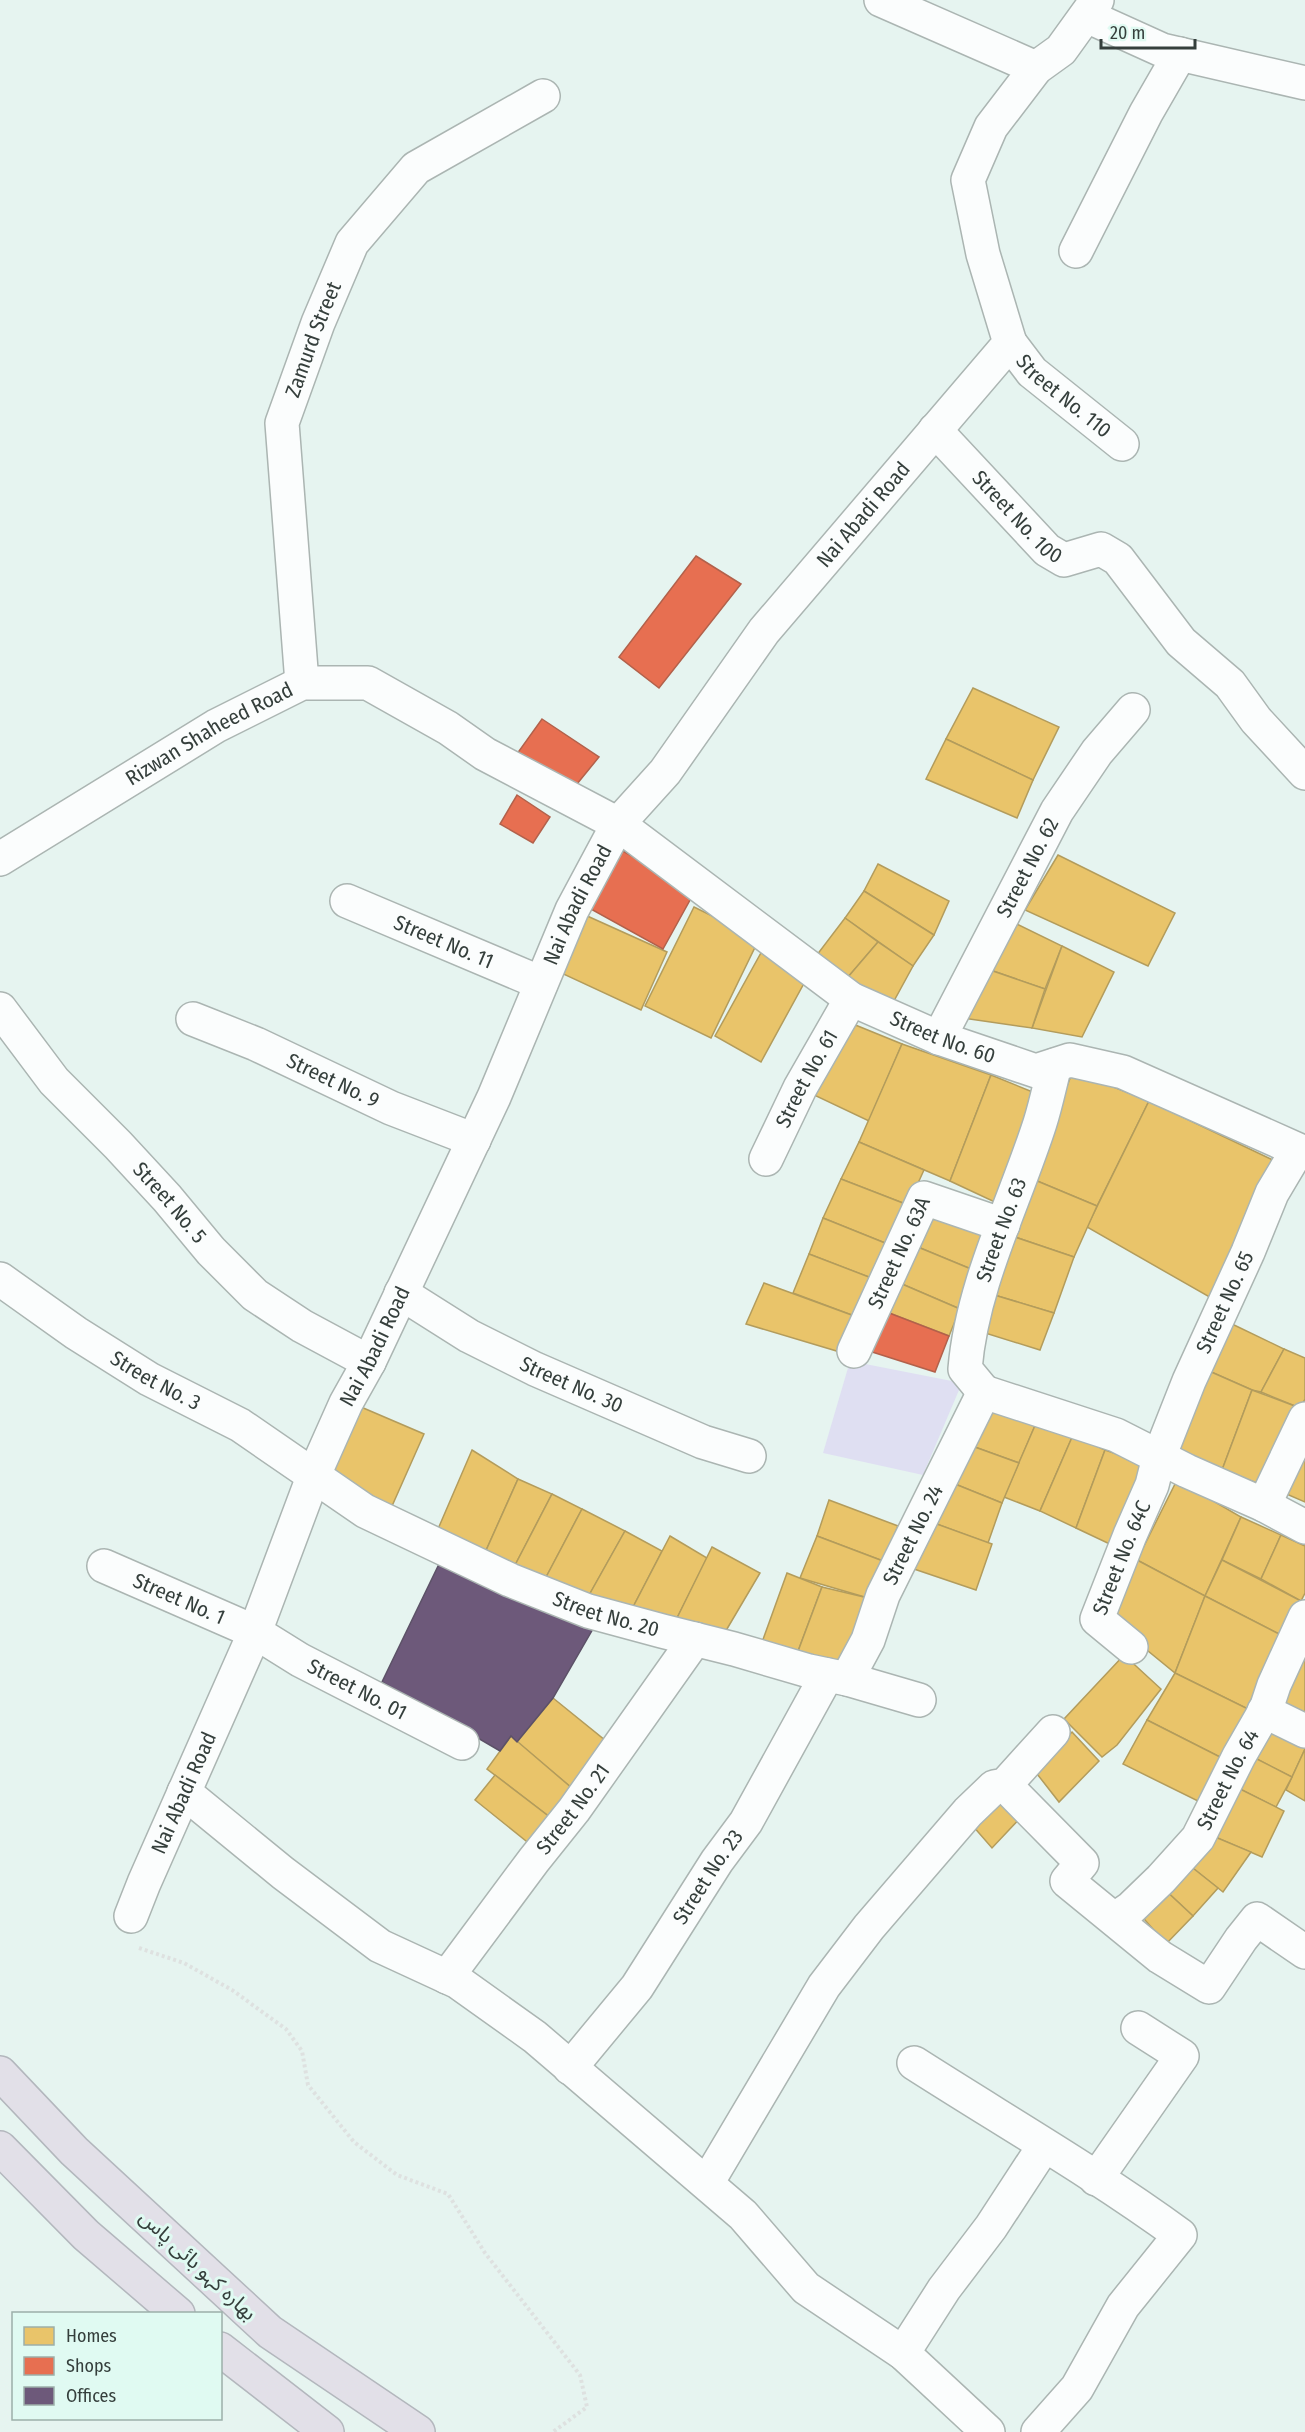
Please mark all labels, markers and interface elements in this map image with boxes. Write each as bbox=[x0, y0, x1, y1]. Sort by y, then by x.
scale bar bbox=[1101, 12, 1196, 50]
text: 20 m bbox=[1110, 22, 1145, 44]
street label: Zamurd Street bbox=[279, 278, 347, 401]
street label: Street No. 110 bbox=[1010, 349, 1117, 443]
street label: Nai Abadi Road bbox=[811, 457, 916, 573]
street label: Street No. 100 bbox=[967, 465, 1067, 569]
street label: Rizwan Shaheed Road bbox=[121, 677, 297, 791]
street label: Street No. 62 bbox=[991, 813, 1064, 922]
street label: Nai Abadi Road bbox=[538, 840, 618, 969]
street label: Street No. 11 bbox=[390, 909, 497, 974]
street label: Street No. 60 bbox=[886, 1005, 999, 1069]
street label: Street No. 61 bbox=[770, 1025, 844, 1132]
street label: Street No. 9 bbox=[282, 1047, 384, 1114]
street label: Street No. 5 bbox=[127, 1157, 212, 1249]
street label: Street No. 63 bbox=[971, 1174, 1032, 1285]
street label: Street No. 63A bbox=[862, 1193, 936, 1313]
street label: Street No. 65 bbox=[1190, 1247, 1260, 1358]
street label: Nai Abadi Road bbox=[334, 1282, 416, 1411]
street label: Street No. 3 bbox=[106, 1345, 205, 1416]
street label: Street No. 30 bbox=[516, 1351, 627, 1419]
street label: Street No. 24 bbox=[877, 1480, 949, 1589]
street label: Street No. 64C bbox=[1087, 1496, 1157, 1619]
street label: Street No. 1 bbox=[129, 1567, 229, 1630]
street label: Street No. 20 bbox=[549, 1585, 662, 1643]
street label: Street No. 01 bbox=[303, 1653, 411, 1726]
street label: Street No. 64 bbox=[1191, 1724, 1265, 1834]
street label: Nai Abadi Road bbox=[146, 1728, 222, 1858]
street label: Street No. 21 bbox=[531, 1759, 615, 1860]
street label: Street No. 23 bbox=[667, 1825, 749, 1929]
street label: بھارہ کہو بائی پاس bbox=[134, 2204, 262, 2326]
legend bbox=[12, 2312, 222, 2420]
text: Homes bbox=[66, 2325, 117, 2347]
text: Shops bbox=[66, 2355, 111, 2377]
text: Offices bbox=[66, 2385, 116, 2407]

